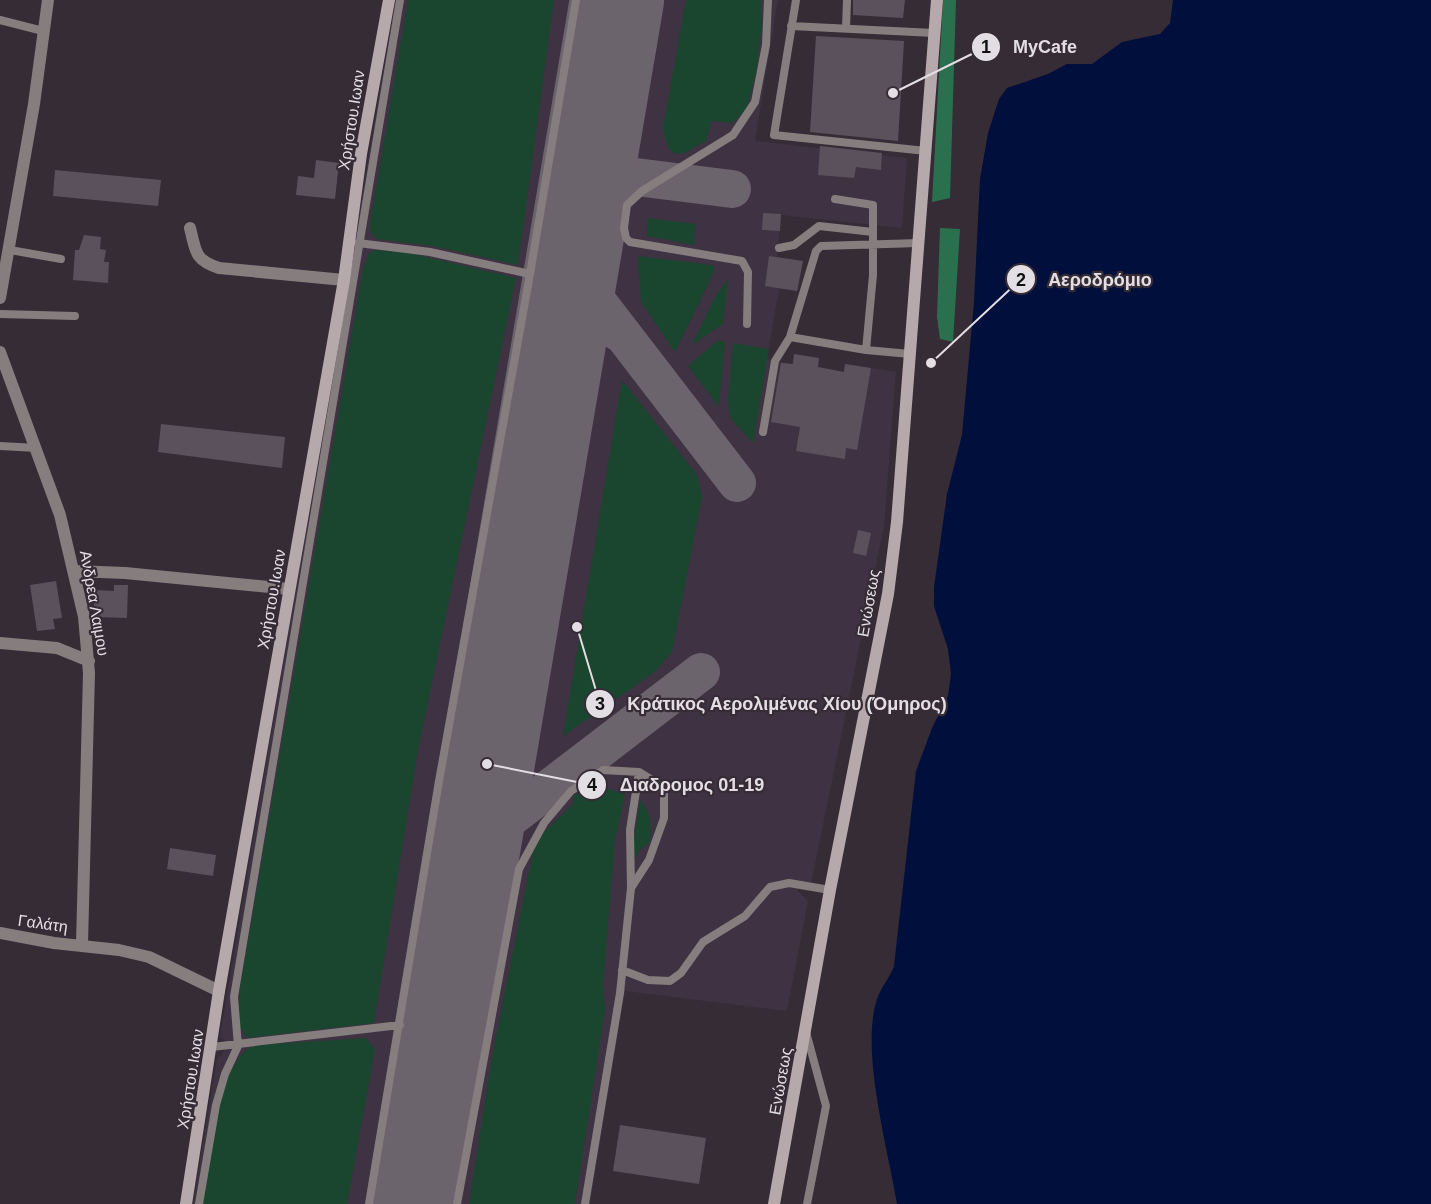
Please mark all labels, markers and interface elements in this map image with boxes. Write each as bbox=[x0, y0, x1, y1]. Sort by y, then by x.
callout: MyCafe bbox=[971, 29, 1089, 65]
text: 1 bbox=[981, 37, 991, 57]
text: MyCafe bbox=[1013, 37, 1077, 57]
street label: Χρήστου.Ιωαν bbox=[335, 69, 368, 171]
callout: Αεροδρόμιο bbox=[1006, 261, 1164, 297]
text: 2 bbox=[1016, 270, 1026, 290]
text: Αεροδρόμιο bbox=[1048, 270, 1152, 290]
street label: Χρήστου.Ιωαν bbox=[254, 548, 289, 650]
street label: Ανδρεα Λαιμου bbox=[77, 549, 112, 657]
street label: Ενώσεως bbox=[854, 568, 883, 638]
callout: Κράτικος Αερολιμένας Χίου (Όμηρος) bbox=[585, 686, 959, 722]
text: 3 bbox=[595, 694, 605, 714]
text: Κράτικος Αερολιμένας Χίου (Όμηρος) bbox=[627, 694, 947, 714]
callout: Διαδρομος 01-19 bbox=[577, 767, 776, 803]
text: 4 bbox=[587, 775, 597, 795]
text: Διαδρομος 01-19 bbox=[620, 775, 764, 795]
street label: Γαλάτη bbox=[17, 912, 69, 935]
street label: Χρήστου.Ιωαν bbox=[174, 1028, 207, 1130]
street label: Ενώσεως bbox=[766, 1046, 795, 1116]

